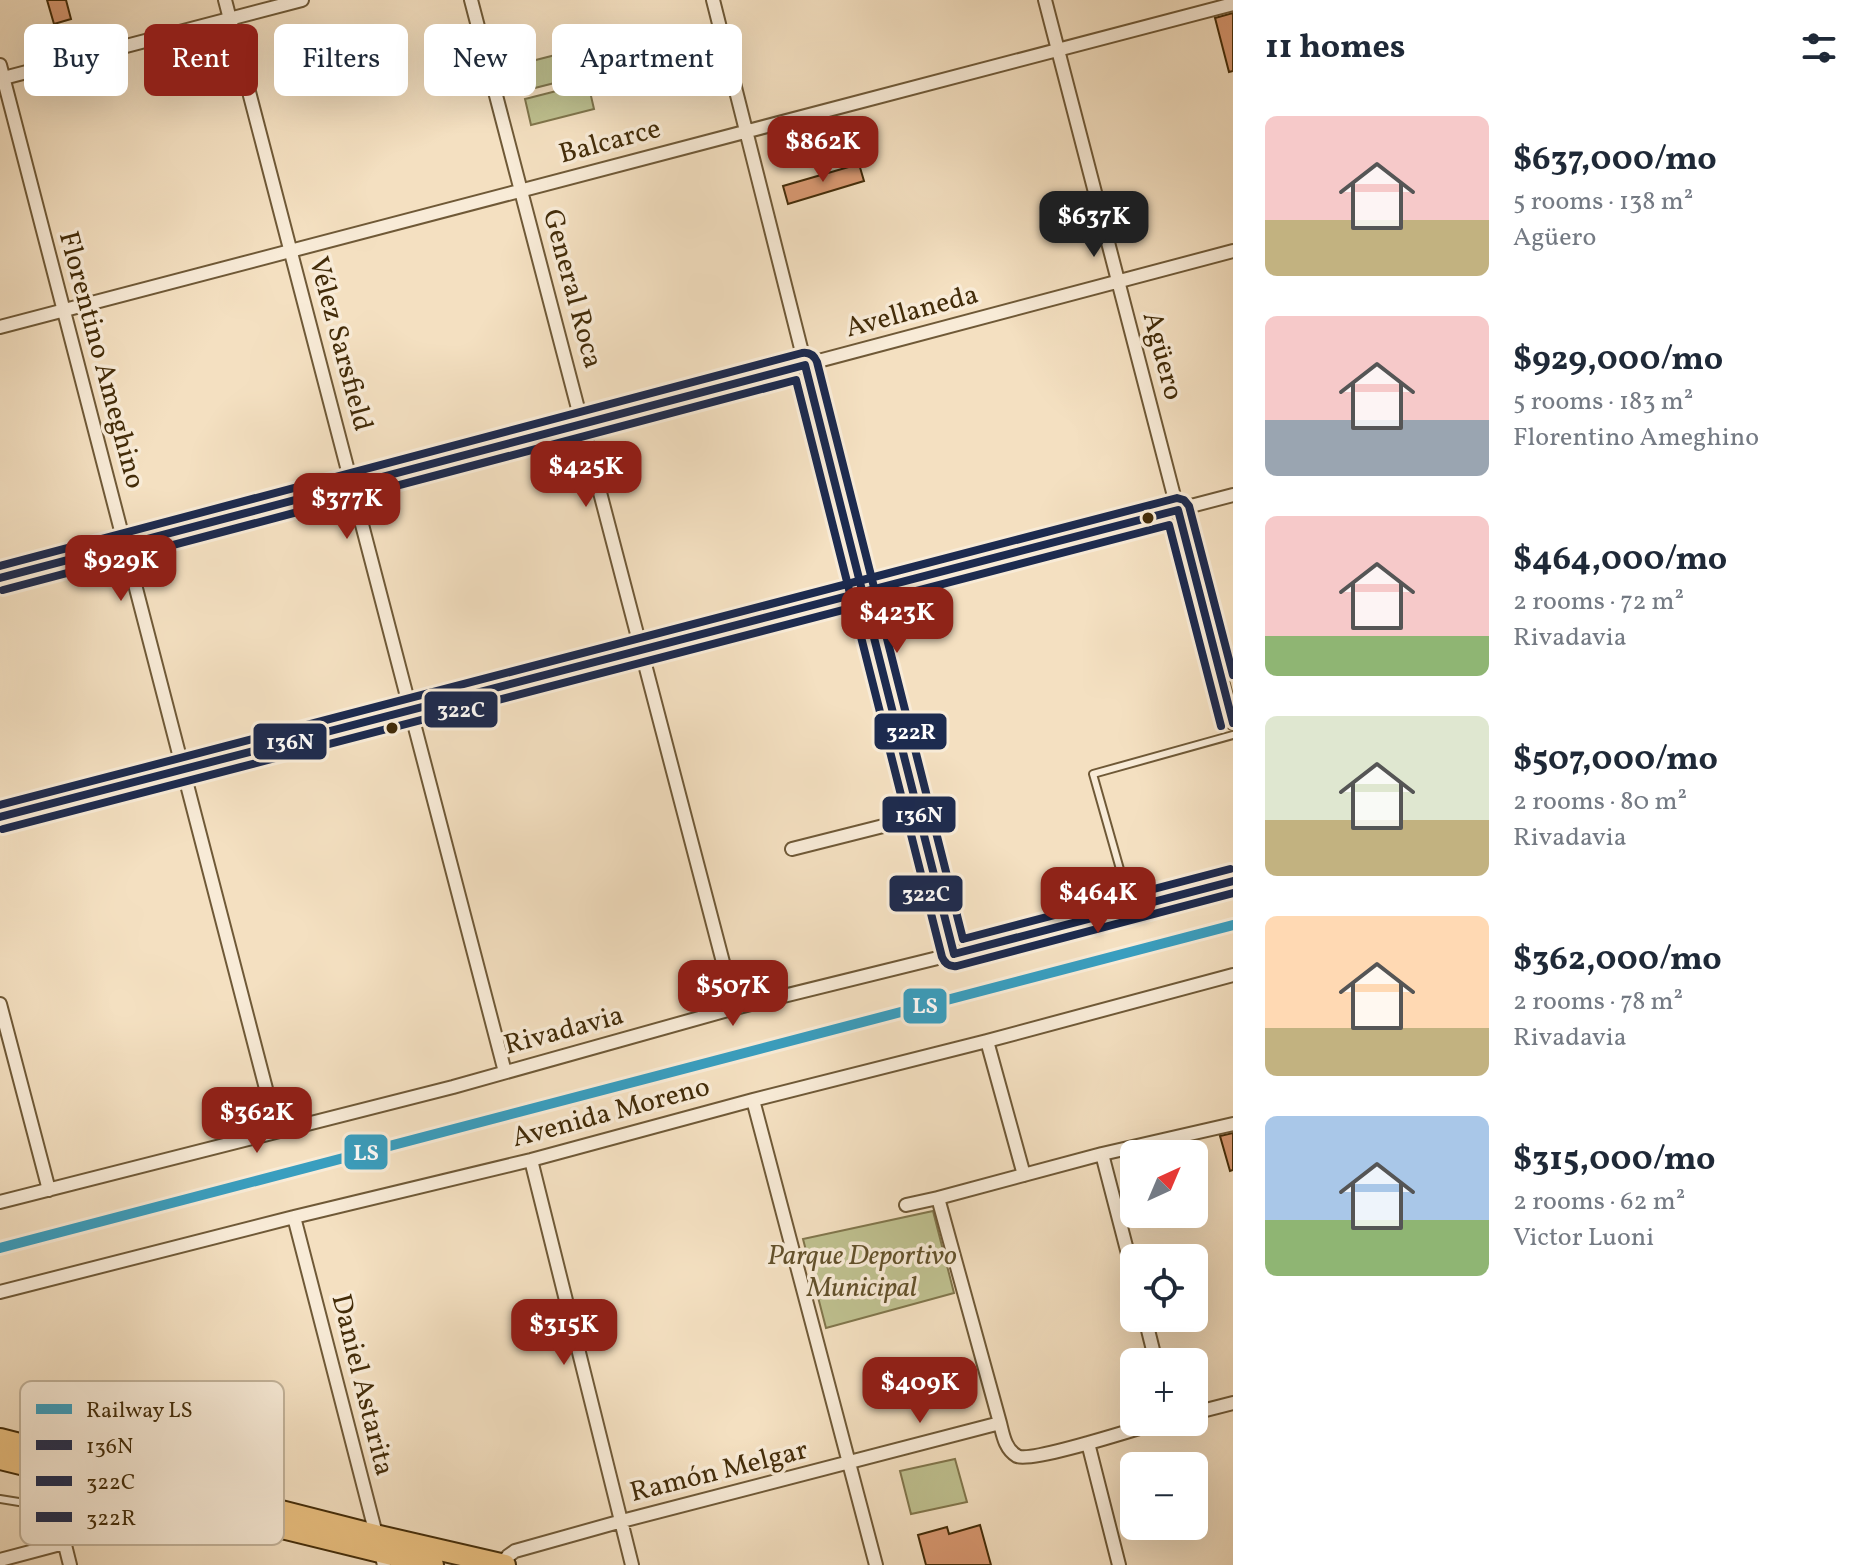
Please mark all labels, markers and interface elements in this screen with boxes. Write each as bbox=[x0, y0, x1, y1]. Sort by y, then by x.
chip: Buy bbox=[24, 24, 128, 96]
chip: Rent bbox=[144, 24, 258, 96]
chip: Filters bbox=[274, 24, 408, 96]
chip: New bbox=[424, 24, 536, 96]
chip: Apartment bbox=[552, 24, 742, 96]
text: 11 homes bbox=[1265, 25, 1405, 72]
icon: filters bbox=[1797, 26, 1841, 70]
street label: Balcarce bbox=[555, 110, 665, 174]
pin: $862K bbox=[767, 116, 879, 184]
text: $862K bbox=[785, 124, 861, 160]
text: $637,000/mo bbox=[1513, 137, 1717, 184]
icon: home bbox=[1329, 148, 1425, 244]
text: 5 rooms · 138 m² bbox=[1513, 184, 1693, 220]
pin: $637K bbox=[1038, 191, 1150, 259]
text: $637K bbox=[1057, 199, 1131, 235]
street label: General Roca bbox=[532, 205, 612, 373]
text: Agüero bbox=[1513, 220, 1596, 256]
street label: Florentino Ameghino bbox=[48, 227, 154, 493]
street label: Vélez Sarsfield bbox=[298, 252, 382, 436]
street label: Avellaneda bbox=[841, 276, 983, 348]
street label: Agüero bbox=[1132, 308, 1192, 404]
text: $929,000/mo bbox=[1513, 337, 1723, 384]
icon: home bbox=[1329, 348, 1425, 444]
text: 5 rooms · 183 m² bbox=[1513, 384, 1693, 420]
text: Florentino Ameghino bbox=[1513, 420, 1759, 456]
pin: $425K bbox=[530, 441, 642, 509]
text: $425K bbox=[548, 449, 624, 485]
pin: $377K bbox=[291, 473, 403, 541]
text: $377K bbox=[311, 481, 383, 517]
unlabelled marker bbox=[1140, 510, 1156, 526]
pin: $929K bbox=[65, 535, 177, 603]
text: $464,000/mo bbox=[1513, 537, 1727, 584]
text: $929K bbox=[83, 543, 159, 579]
icon: home bbox=[1329, 548, 1425, 644]
text: 2 rooms · 72 m² bbox=[1513, 584, 1684, 620]
pin: $423K bbox=[841, 587, 953, 655]
text: $423K bbox=[859, 595, 935, 631]
text: Rivadavia bbox=[1513, 620, 1627, 656]
line badge: 322C bbox=[423, 690, 499, 729]
text: 322C bbox=[437, 696, 485, 727]
line badge: 322R bbox=[873, 712, 948, 751]
text: 322R bbox=[886, 718, 936, 749]
unlabelled marker bbox=[384, 720, 400, 736]
line badge: 136N bbox=[252, 722, 328, 761]
text: 136N bbox=[266, 728, 314, 759]
text: $507,000/mo bbox=[1513, 737, 1718, 784]
icon: home bbox=[1329, 748, 1425, 844]
text: 2 rooms · 80 m² bbox=[1513, 784, 1687, 820]
line badge: 136N bbox=[881, 795, 957, 834]
text: 136N bbox=[895, 801, 943, 832]
text: Rivadavia bbox=[1513, 820, 1627, 856]
pin: $464K bbox=[1042, 867, 1154, 935]
line badge: 322C bbox=[888, 874, 964, 913]
text: $464K bbox=[1059, 875, 1137, 911]
text: 322C bbox=[902, 880, 950, 911]
text: $362,000/mo bbox=[1513, 937, 1722, 984]
icon: home bbox=[1329, 948, 1425, 1044]
pin: $507K bbox=[677, 960, 789, 1028]
text: $507K bbox=[696, 968, 770, 1004]
text: 2 rooms · 78 m² bbox=[1513, 984, 1683, 1020]
line badge: LS bbox=[902, 987, 948, 1025]
text: LS bbox=[912, 992, 938, 1023]
street label: Rivadavia bbox=[500, 996, 628, 1066]
text: Rivadavia bbox=[1513, 1020, 1627, 1056]
street label: Avenida Moreno bbox=[508, 1068, 714, 1158]
pin: $362K bbox=[201, 1087, 313, 1155]
text: $362K bbox=[220, 1095, 294, 1131]
line badge: LS bbox=[343, 1133, 389, 1171]
text: $315,000/mo bbox=[1513, 1137, 1715, 1184]
text: LS bbox=[353, 1139, 379, 1170]
north arrow bbox=[1120, 1140, 1208, 1228]
map controls bbox=[1120, 1140, 1208, 1540]
icon: home bbox=[1329, 1148, 1425, 1244]
text: 2 rooms · 62 m² bbox=[1513, 1184, 1685, 1220]
text: Victor Luoni bbox=[1513, 1220, 1654, 1256]
park label: Parque Deportivo Municipal bbox=[767, 1237, 957, 1308]
button: locate bbox=[1120, 1244, 1208, 1332]
street label: Daniel Astarita bbox=[321, 1290, 403, 1480]
pin: $315K bbox=[508, 1299, 620, 1367]
text: $315K bbox=[529, 1307, 599, 1343]
button: + bbox=[1120, 1348, 1208, 1436]
pin: $409K bbox=[864, 1357, 976, 1425]
text: $409K bbox=[880, 1365, 960, 1401]
legend bbox=[20, 1381, 284, 1545]
text: Railway LS bbox=[86, 1396, 193, 1427]
street label: Ramón Melgar bbox=[626, 1431, 812, 1513]
text: 136N bbox=[86, 1432, 133, 1463]
button: − bbox=[1120, 1452, 1208, 1540]
text: 322C bbox=[86, 1468, 135, 1499]
text: 322R bbox=[86, 1504, 136, 1535]

